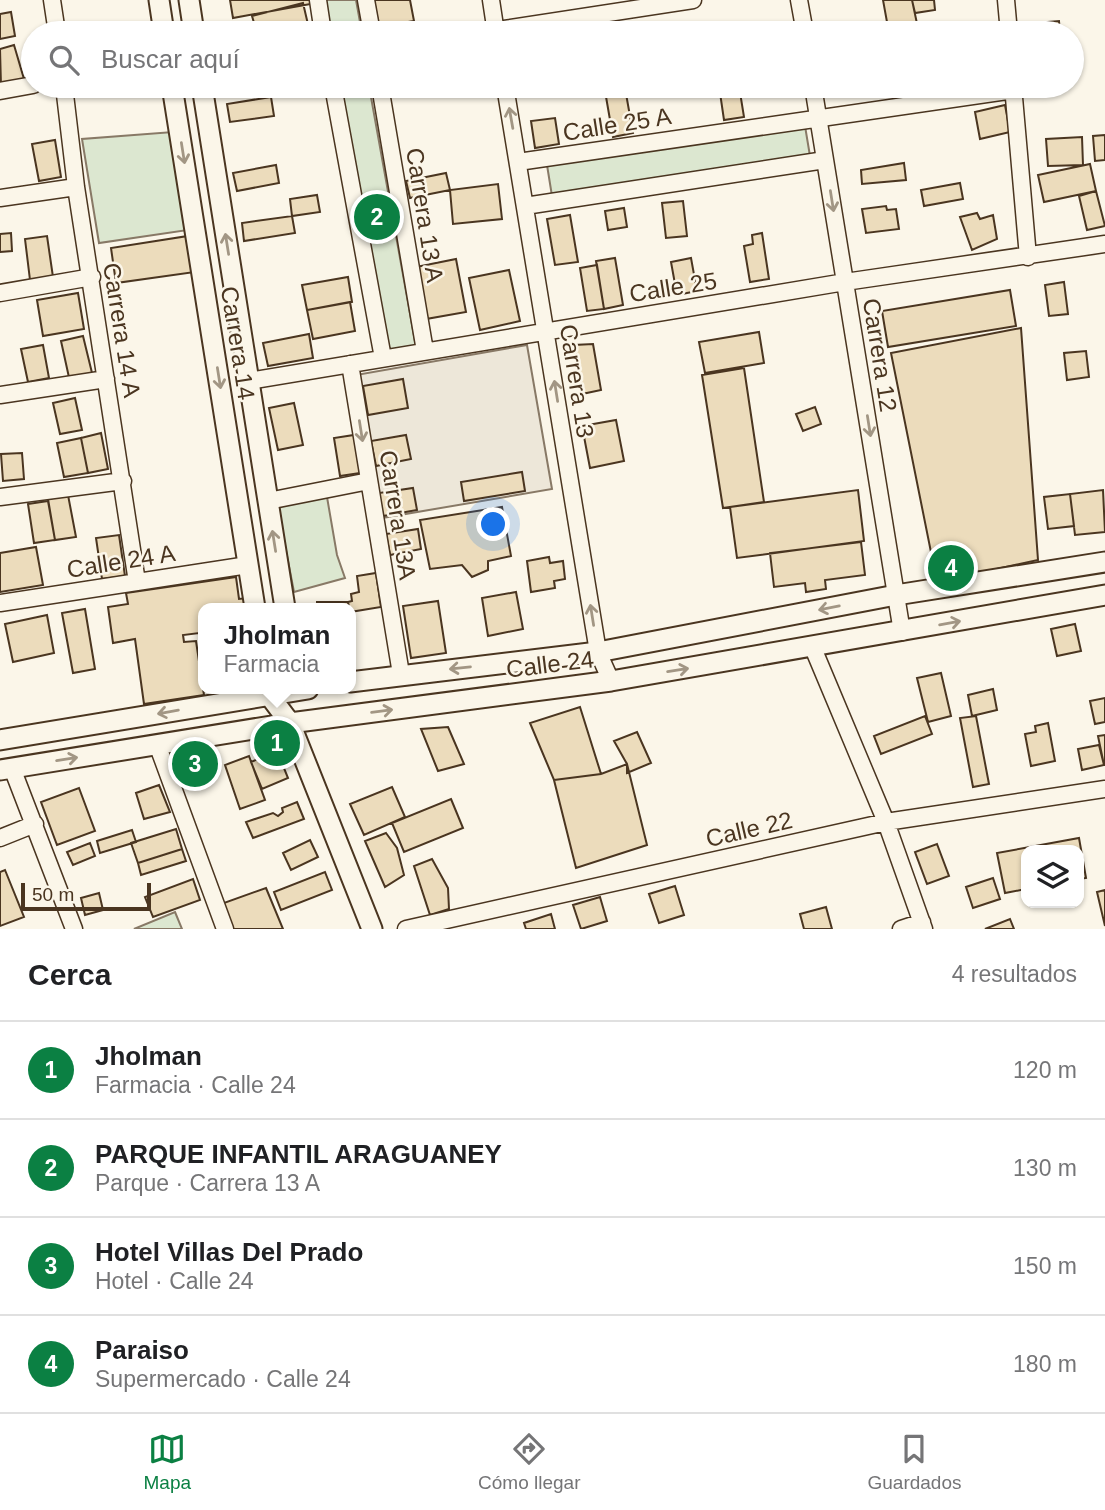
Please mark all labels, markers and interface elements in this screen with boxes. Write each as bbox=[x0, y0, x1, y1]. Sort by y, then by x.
search box bbox=[21, 21, 1084, 98]
icon: search bbox=[45, 41, 83, 79]
text: Buscar aquí bbox=[101, 44, 240, 74]
street label: Calle 25 A bbox=[561, 102, 673, 146]
one-way arrow bbox=[504, 107, 517, 130]
one-way arrow bbox=[177, 141, 190, 164]
street label: Carrera 13 A bbox=[401, 146, 449, 284]
one-way arrow bbox=[826, 190, 839, 212]
pin: 2 bbox=[354, 191, 400, 243]
one-way arrow bbox=[220, 233, 233, 255]
street label: Carrera 14 A bbox=[98, 261, 146, 399]
street label: Calle 25 bbox=[627, 267, 719, 307]
street label: Carrera 14 bbox=[216, 284, 260, 402]
street label: Carrera 12 bbox=[858, 296, 902, 414]
street label: Carrera 13 bbox=[555, 322, 599, 440]
one-way arrow bbox=[212, 366, 225, 389]
one-way arrow bbox=[549, 380, 562, 403]
one-way arrow bbox=[863, 414, 876, 437]
one-way arrow bbox=[355, 419, 368, 442]
street label: Carrera 13A bbox=[374, 448, 422, 582]
your location bbox=[476, 507, 510, 541]
one-way arrow bbox=[267, 530, 280, 553]
street label: Calle 24 A bbox=[65, 539, 177, 583]
pin: 4 bbox=[928, 542, 974, 594]
one-way arrow bbox=[818, 601, 841, 615]
popup bbox=[198, 603, 356, 694]
one-way arrow bbox=[585, 605, 598, 627]
one-way arrow bbox=[939, 616, 961, 629]
text: Jholman bbox=[224, 620, 330, 650]
street label: Calle 24 bbox=[505, 645, 595, 683]
text: Farmacia bbox=[224, 651, 319, 677]
one-way arrow bbox=[449, 661, 472, 674]
one-way arrow bbox=[666, 663, 689, 676]
one-way arrow bbox=[371, 704, 393, 717]
one-way arrow bbox=[157, 706, 180, 719]
pin: 1 bbox=[254, 717, 300, 769]
pin: 3 bbox=[172, 738, 218, 790]
one-way arrow bbox=[55, 752, 78, 765]
street label: Calle 22 bbox=[703, 806, 795, 852]
map controls bbox=[1021, 845, 1084, 908]
button: layers bbox=[1021, 845, 1084, 908]
scale bar bbox=[21, 880, 150, 912]
text: 50 m bbox=[32, 884, 74, 905]
text: Cerca bbox=[28, 958, 111, 991]
text: 4 resultados bbox=[952, 961, 1077, 987]
text: Jholman bbox=[95, 1041, 202, 1071]
text: 1 bbox=[45, 1057, 57, 1083]
text: 120 m bbox=[1013, 1057, 1077, 1083]
text: Farmacia · Calle 24 bbox=[95, 1072, 296, 1098]
text: PARQUE INFANTIL ARAGUANEY bbox=[95, 1139, 502, 1169]
text: 2 bbox=[45, 1155, 57, 1181]
text: 130 m bbox=[1013, 1155, 1077, 1181]
text: Parque · Carrera 13 A bbox=[95, 1170, 320, 1196]
text: Hotel Villas Del Prado bbox=[95, 1237, 363, 1267]
text: 3 bbox=[45, 1253, 57, 1279]
text: 150 m bbox=[1013, 1253, 1077, 1279]
text: Hotel · Calle 24 bbox=[95, 1268, 254, 1294]
text: Paraiso bbox=[95, 1335, 189, 1365]
text: 4 bbox=[45, 1351, 57, 1377]
text: 180 m bbox=[1013, 1351, 1077, 1377]
text: Supermercado · Calle 24 bbox=[95, 1366, 351, 1392]
tab: Mapa bbox=[144, 1430, 191, 1494]
tab: Cómo llegar bbox=[478, 1430, 580, 1494]
tab: Guardados bbox=[867, 1430, 961, 1494]

